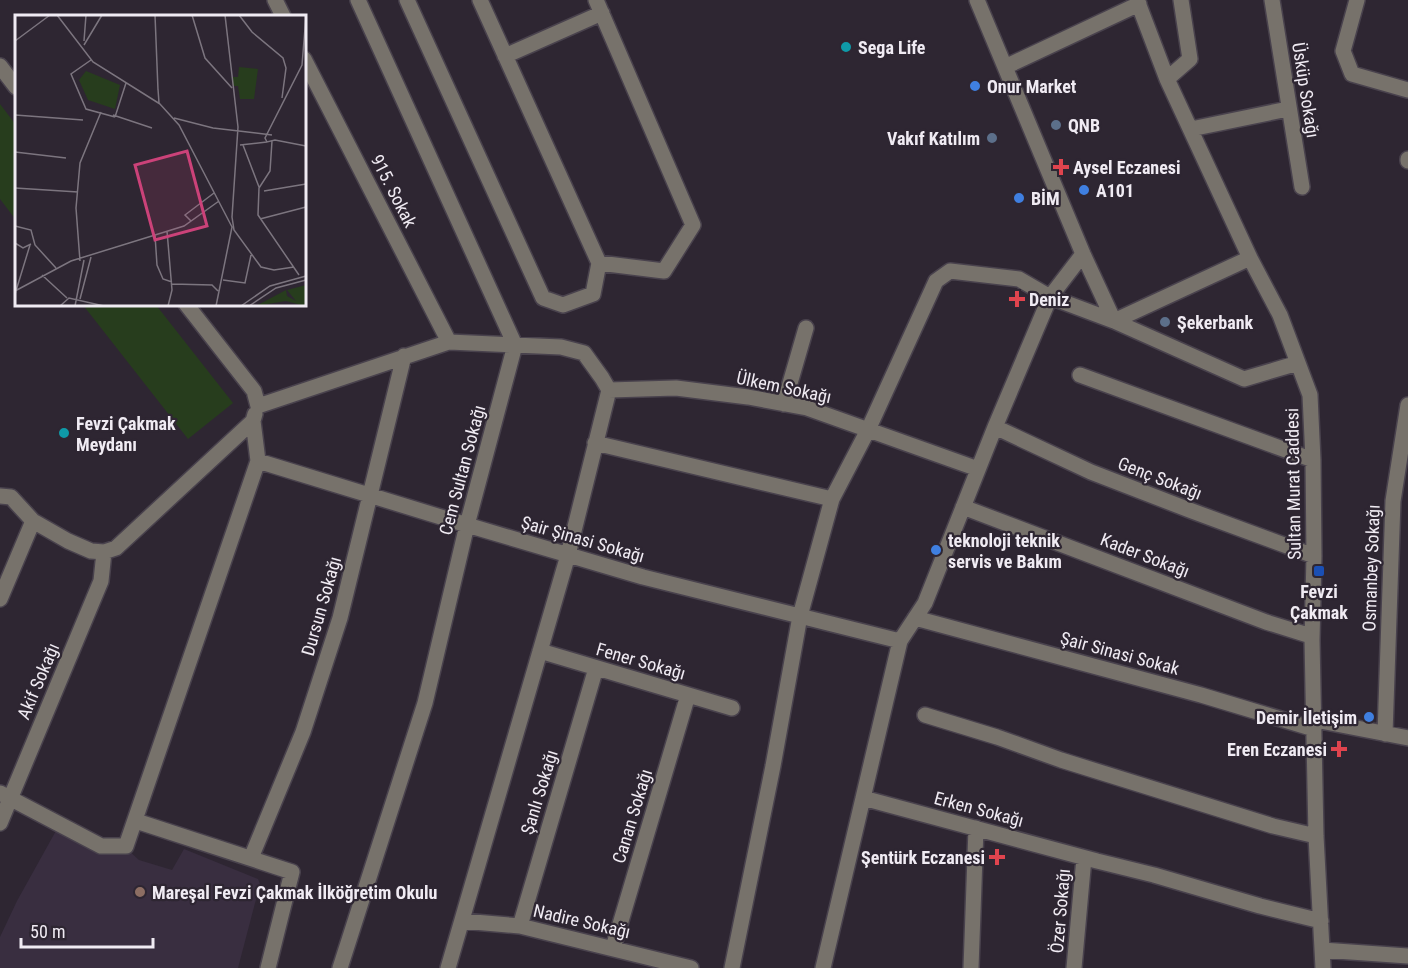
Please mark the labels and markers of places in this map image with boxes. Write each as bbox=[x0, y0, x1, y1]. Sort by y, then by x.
place label: Sega Life bbox=[858, 37, 926, 58]
marker: Sega Life bbox=[839, 40, 853, 54]
place label: Onur Market bbox=[987, 76, 1077, 97]
marker: Onur Market bbox=[968, 79, 982, 93]
place label: QNB bbox=[1068, 115, 1100, 136]
marker: QNB bbox=[1049, 118, 1063, 132]
place label: Vakıf Katılım bbox=[887, 128, 980, 149]
marker: Vakıf Katılım bbox=[985, 131, 999, 145]
place label: Aysel Eczanesi bbox=[1073, 157, 1181, 178]
marker: Aysel Eczanesi bbox=[1054, 160, 1068, 174]
place label: A101 bbox=[1096, 180, 1134, 201]
marker: A101 bbox=[1077, 183, 1091, 197]
place label: BİM bbox=[1031, 188, 1060, 209]
marker: BİM bbox=[1012, 191, 1026, 205]
place label: Deniz bbox=[1029, 289, 1069, 310]
marker: Deniz bbox=[1010, 292, 1024, 306]
place label: Şekerbank bbox=[1177, 312, 1254, 333]
marker: Şekerbank bbox=[1158, 315, 1172, 329]
place label: Fevzi Çakmak Meydanı bbox=[76, 413, 176, 455]
marker: Fevzi Çakmak Meydanı bbox=[57, 426, 71, 440]
place label: teknoloji teknik servis ve Bakım bbox=[948, 530, 1062, 572]
marker: teknoloji teknik servis ve Bakım bbox=[929, 543, 943, 557]
marker: Fevzi Çakmak bbox=[1312, 564, 1326, 578]
place label: Fevzi Çakmak bbox=[1290, 581, 1348, 623]
place label: Demir İletişim bbox=[1256, 707, 1357, 728]
marker: Demir İletişim bbox=[1362, 710, 1376, 724]
place label: Eren Eczanesi bbox=[1227, 739, 1327, 760]
marker: Eren Eczanesi bbox=[1332, 742, 1346, 756]
place label: Şentürk Eczanesi bbox=[861, 847, 985, 868]
marker: Şentürk Eczanesi bbox=[990, 850, 1004, 864]
place label: Mareşal Fevzi Çakmak İlköğretim Okulu bbox=[152, 882, 437, 903]
marker: Mareşal Fevzi Çakmak İlköğretim Okulu bbox=[133, 885, 147, 899]

